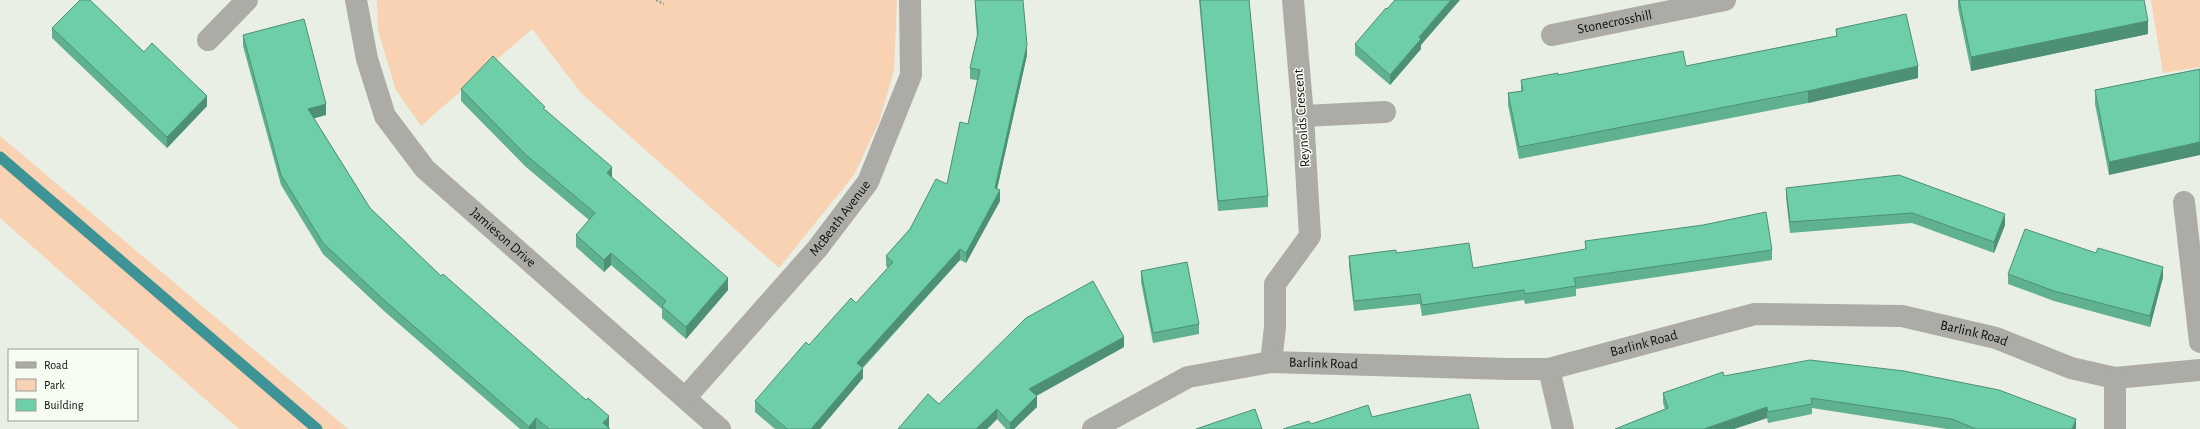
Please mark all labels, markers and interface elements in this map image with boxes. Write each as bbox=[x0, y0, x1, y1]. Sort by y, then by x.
street label: Stonecrosshill bbox=[1576, 8, 1653, 37]
street label: Reynolds Crescent bbox=[1292, 68, 1312, 168]
street label: McBeath Avenue bbox=[807, 178, 873, 259]
street label: Jamieson Drive bbox=[467, 205, 538, 270]
street label: Barlink Road bbox=[1939, 318, 2010, 349]
street label: Barlink Road bbox=[1609, 328, 1679, 359]
legend bbox=[8, 349, 138, 421]
street label: Barlink Road bbox=[1289, 356, 1358, 372]
text: Road bbox=[44, 359, 68, 371]
text: Park bbox=[44, 379, 65, 391]
text: Building bbox=[44, 399, 84, 411]

